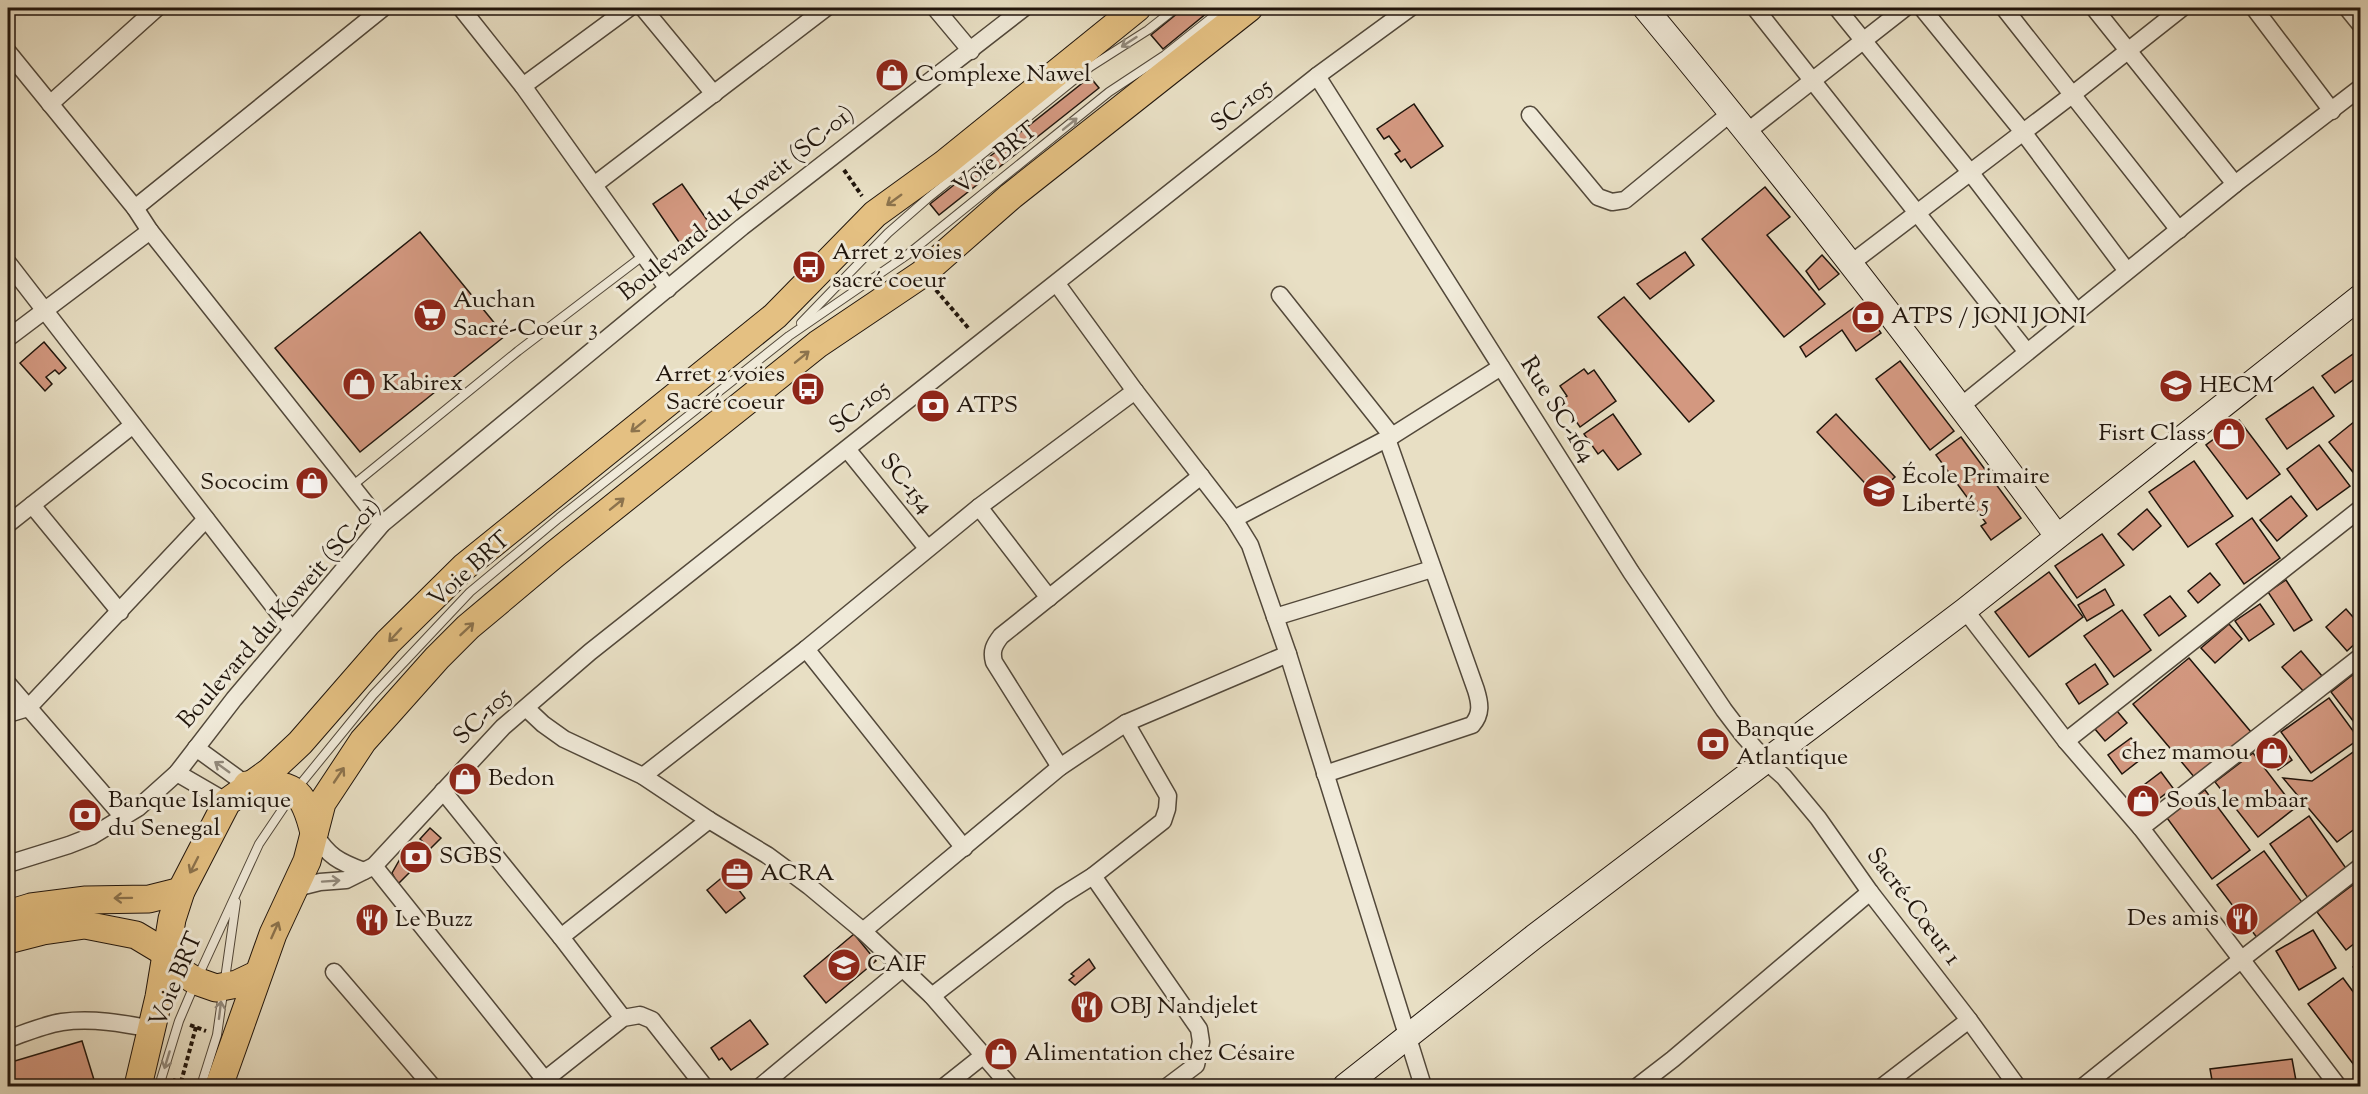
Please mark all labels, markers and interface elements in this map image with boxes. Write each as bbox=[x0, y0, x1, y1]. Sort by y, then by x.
one-way arrow bbox=[1121, 37, 1138, 49]
shop icon: Complexe Nawel bbox=[874, 57, 910, 93]
place label: Complexe Nawel bbox=[915, 58, 1091, 92]
street label: SC-105 bbox=[1204, 71, 1280, 141]
street label: Boulevard du Koweit (SC-01) bbox=[612, 98, 862, 310]
street label: Voie BRT bbox=[946, 114, 1046, 204]
one-way arrow bbox=[1062, 117, 1078, 130]
one-way arrow bbox=[886, 194, 902, 206]
place label: Arret 2 voies sacré coeur bbox=[832, 236, 962, 298]
bus stop icon: Arret 2 voies sacré coeur bbox=[791, 249, 827, 285]
place label: Auchan Sacré-Coeur 3 bbox=[453, 284, 598, 346]
supermarket icon: Auchan Sacré-Coeur 3 bbox=[412, 297, 448, 333]
bank icon: ATPS / JONI JONI bbox=[1850, 299, 1886, 335]
place label: ATPS / JONI JONI bbox=[1891, 300, 2087, 334]
one-way arrow bbox=[794, 350, 810, 363]
street label: Rue SC-164 bbox=[1511, 350, 1603, 470]
place label: Arret 2 voies Sacré coeur bbox=[655, 358, 785, 420]
shop icon: Kabirex bbox=[341, 366, 377, 402]
place label: Kabirex bbox=[382, 367, 463, 401]
school or university icon: HECM bbox=[2158, 368, 2194, 404]
place label: HECM bbox=[2199, 369, 2274, 403]
bus stop icon: Arret 2 voies Sacré coeur bbox=[790, 371, 826, 407]
street label: SC-105 bbox=[822, 373, 898, 443]
bank icon: ATPS bbox=[915, 388, 951, 424]
place label: ATPS bbox=[956, 389, 1018, 423]
shop icon: Fisrt Class bbox=[2211, 416, 2247, 452]
place label: Fisrt Class bbox=[2099, 417, 2206, 451]
one-way arrow bbox=[630, 420, 646, 433]
street label: SC-154 bbox=[871, 446, 941, 522]
place label: École Primaire Liberté 5 bbox=[1902, 460, 2050, 522]
shop icon: Sococim bbox=[294, 465, 330, 501]
place label: Sococim bbox=[200, 466, 289, 500]
school or university icon: École Primaire Liberté 5 bbox=[1861, 473, 1897, 509]
street label: Boulevard du Koweit (SC-01) bbox=[170, 491, 390, 737]
one-way arrow bbox=[609, 498, 625, 511]
street label: Voie BRT bbox=[421, 524, 519, 616]
one-way arrow bbox=[459, 622, 474, 636]
one-way arrow bbox=[388, 628, 402, 643]
street label: SC-105 bbox=[446, 681, 520, 753]
place label: Banque Atlantique bbox=[1736, 713, 1848, 775]
bank icon: Banque Atlantique bbox=[1695, 726, 1731, 762]
shop icon: chez mamou bbox=[2254, 735, 2290, 771]
place label: chez mamou bbox=[2122, 736, 2249, 770]
one-way arrow bbox=[214, 761, 230, 773]
shop icon: Bedon bbox=[447, 761, 483, 797]
place label: Bedon bbox=[488, 762, 555, 796]
one-way arrow bbox=[333, 768, 345, 784]
shop icon: Sous le mbaar bbox=[2125, 783, 2161, 819]
place label: Banque Islamique du Senegal bbox=[108, 784, 291, 846]
place label: Sous le mbaar bbox=[2166, 784, 2308, 818]
bank icon: Banque Islamique du Senegal bbox=[67, 797, 103, 833]
bank icon: SGBS bbox=[398, 839, 434, 875]
place label: SGBS bbox=[439, 840, 502, 874]
street label: Sacré-Cœur 1 bbox=[1857, 841, 1969, 973]
one-way arrow bbox=[188, 856, 200, 873]
office icon: ACRA bbox=[719, 856, 755, 892]
place label: ACRA bbox=[760, 857, 835, 891]
one-way arrow bbox=[320, 875, 340, 886]
one-way arrow bbox=[114, 892, 134, 904]
restaurant icon: Des amis bbox=[2224, 901, 2260, 937]
restaurant icon: Le Buzz bbox=[354, 902, 390, 938]
place label: Des amis bbox=[2127, 902, 2219, 936]
place label: Le Buzz bbox=[395, 903, 473, 937]
one-way arrow bbox=[270, 922, 281, 940]
street label: Voie BRT bbox=[142, 927, 212, 1033]
school or university icon: CAIF bbox=[826, 947, 862, 983]
place label: CAIF bbox=[867, 948, 926, 982]
restaurant icon: OBJ Nandjelet bbox=[1069, 989, 1105, 1025]
place label: OBJ Nandjelet bbox=[1110, 990, 1258, 1024]
one-way arrow bbox=[215, 1000, 226, 1020]
shop icon: Alimentation chez Césaire bbox=[983, 1036, 1019, 1072]
place label: Alimentation chez Césaire bbox=[1024, 1037, 1295, 1071]
one-way arrow bbox=[161, 1050, 172, 1069]

